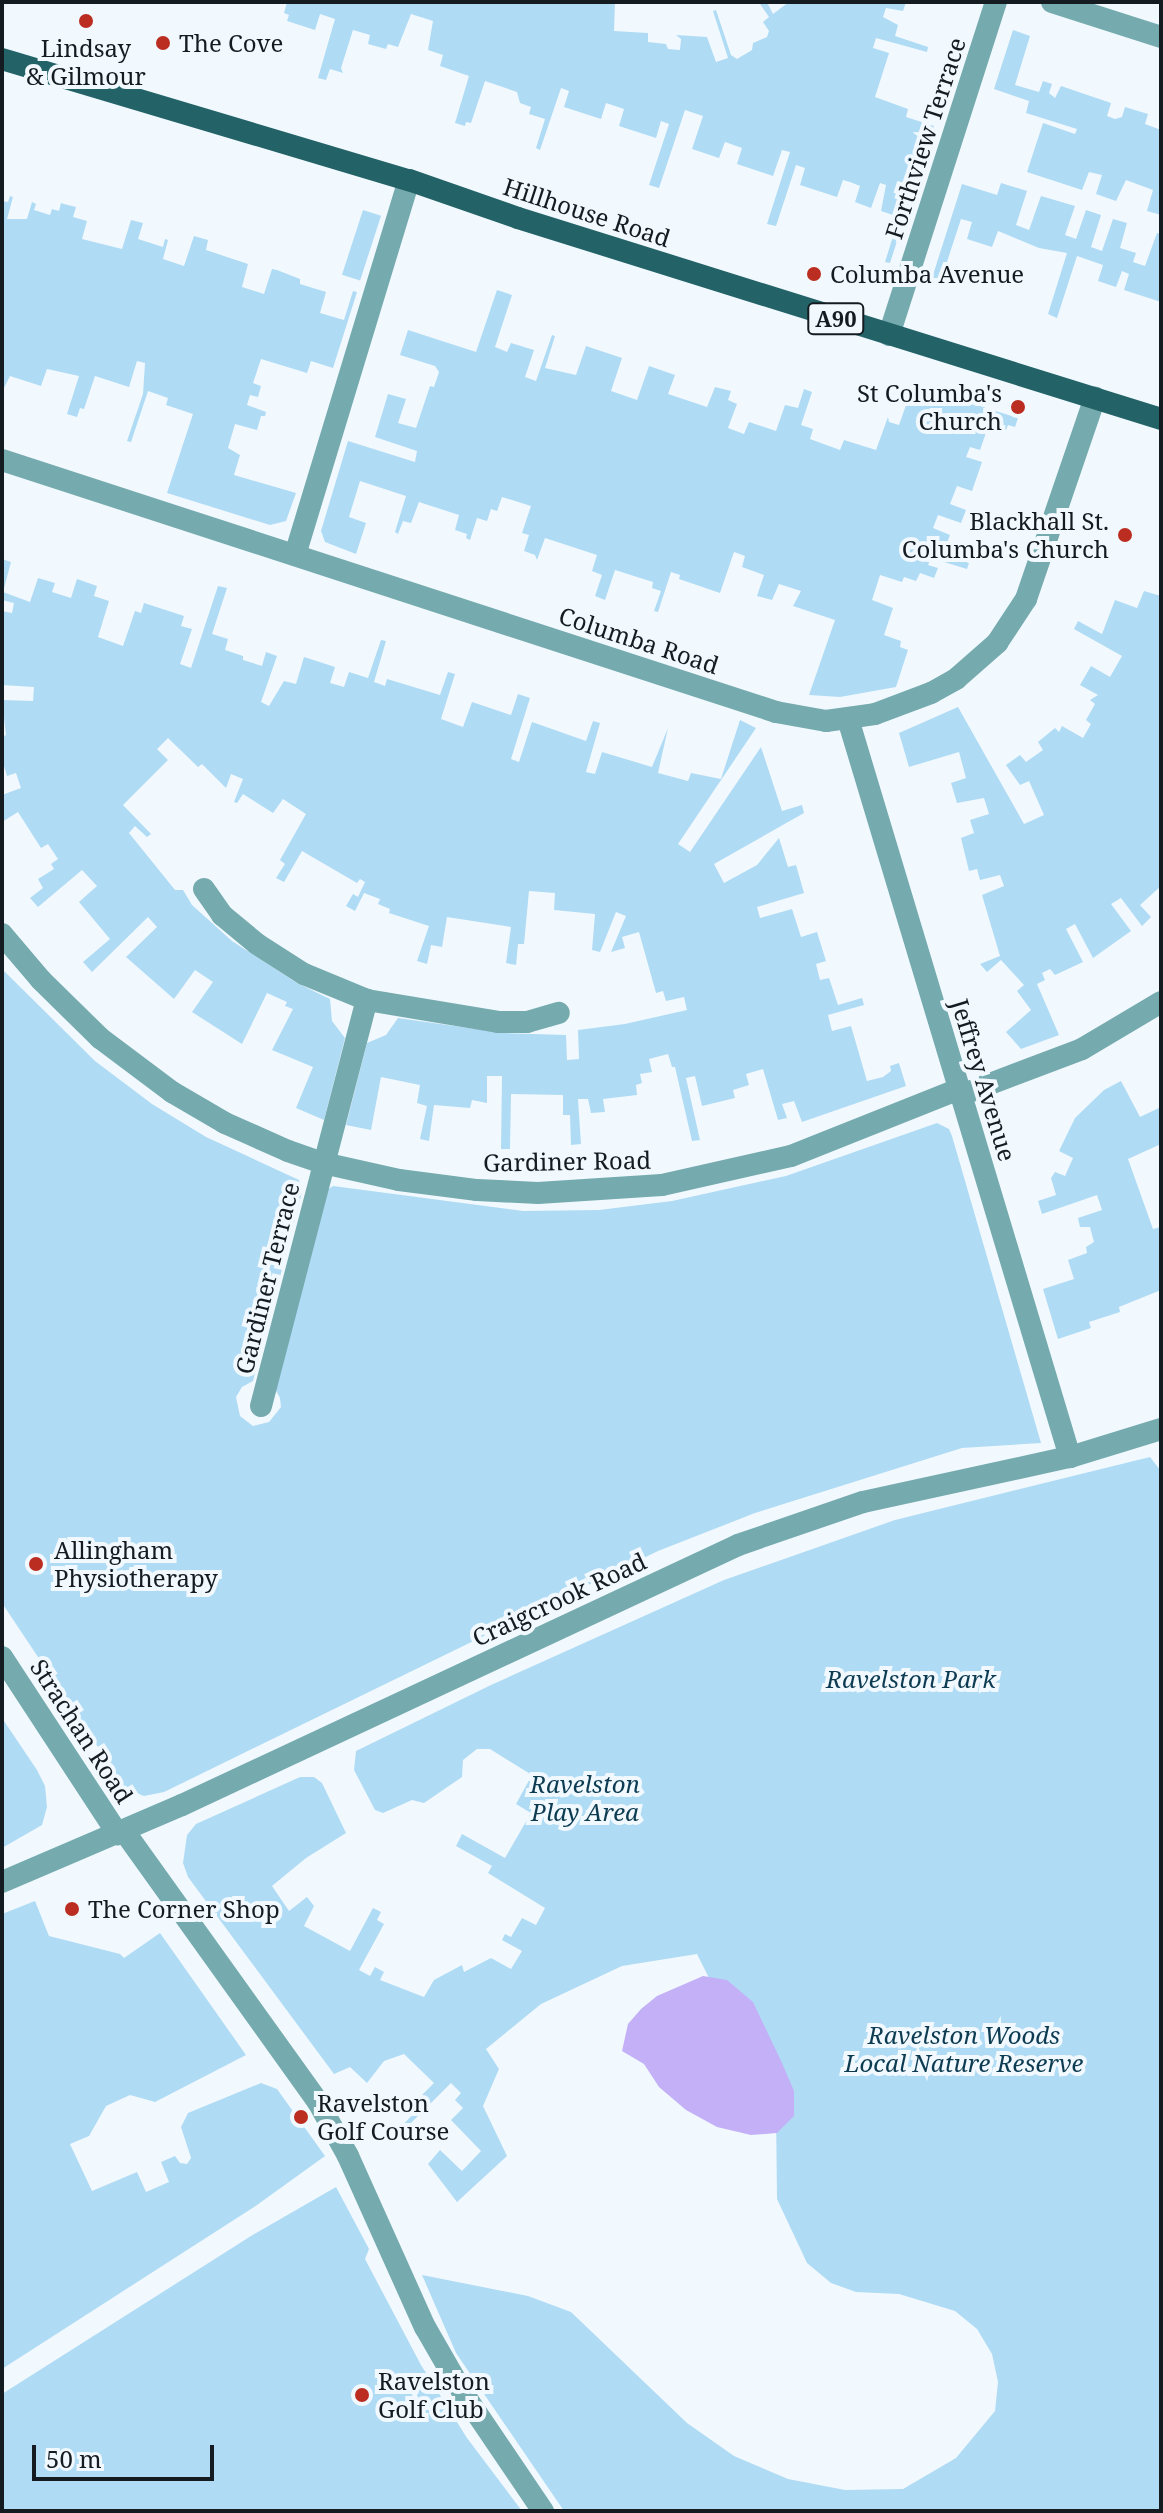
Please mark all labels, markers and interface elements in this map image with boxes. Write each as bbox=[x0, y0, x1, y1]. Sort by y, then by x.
marker: Lindsay & Gilmour bbox=[77, 12, 95, 30]
place label: The Cove bbox=[179, 29, 283, 57]
place label: Lindsay & Gilmour bbox=[26, 34, 146, 90]
marker: The Cove bbox=[154, 34, 172, 52]
street label: Forthview Terrace bbox=[879, 34, 971, 242]
street label: Hillhouse Road bbox=[500, 171, 674, 253]
place label: Columba Avenue bbox=[830, 260, 1024, 288]
marker: Columba Avenue bbox=[805, 265, 823, 283]
road number: A90 bbox=[806, 301, 866, 337]
place label: St Columba's Church bbox=[857, 379, 1002, 435]
marker: St Columba's Church bbox=[1009, 398, 1027, 416]
place label: Blackhall St. Columba's Church bbox=[902, 507, 1109, 563]
marker: Blackhall St. Columba's Church bbox=[1116, 526, 1134, 544]
street label: Columba Road bbox=[555, 601, 723, 679]
street label: Jeffrey Avenue bbox=[946, 995, 1022, 1165]
street label: Gardiner Road bbox=[483, 1145, 651, 1177]
street label: Gardiner Terrace bbox=[229, 1179, 305, 1377]
place label: Allingham Physiotherapy bbox=[54, 1536, 218, 1592]
street label: Craigcrook Road bbox=[467, 1546, 651, 1652]
marker: Allingham Physiotherapy bbox=[25, 1553, 47, 1575]
street label: Strachan Road bbox=[25, 1654, 139, 1808]
park label: Ravelston Park bbox=[826, 1665, 996, 1693]
park label: Ravelston Play Area bbox=[530, 1770, 640, 1826]
place label: The Corner Shop bbox=[88, 1895, 280, 1923]
marker: The Corner Shop bbox=[63, 1900, 81, 1918]
park label: Ravelston Woods Local Nature Reserve bbox=[845, 2021, 1083, 2077]
place label: Ravelston Golf Course bbox=[317, 2089, 449, 2145]
marker: Ravelston Golf Course bbox=[292, 2108, 310, 2126]
place label: Ravelston Golf Club bbox=[378, 2367, 490, 2423]
marker: Ravelston Golf Club bbox=[353, 2386, 371, 2404]
scale bar bbox=[36, 2429, 218, 2479]
text: 50 m bbox=[46, 2442, 102, 2475]

